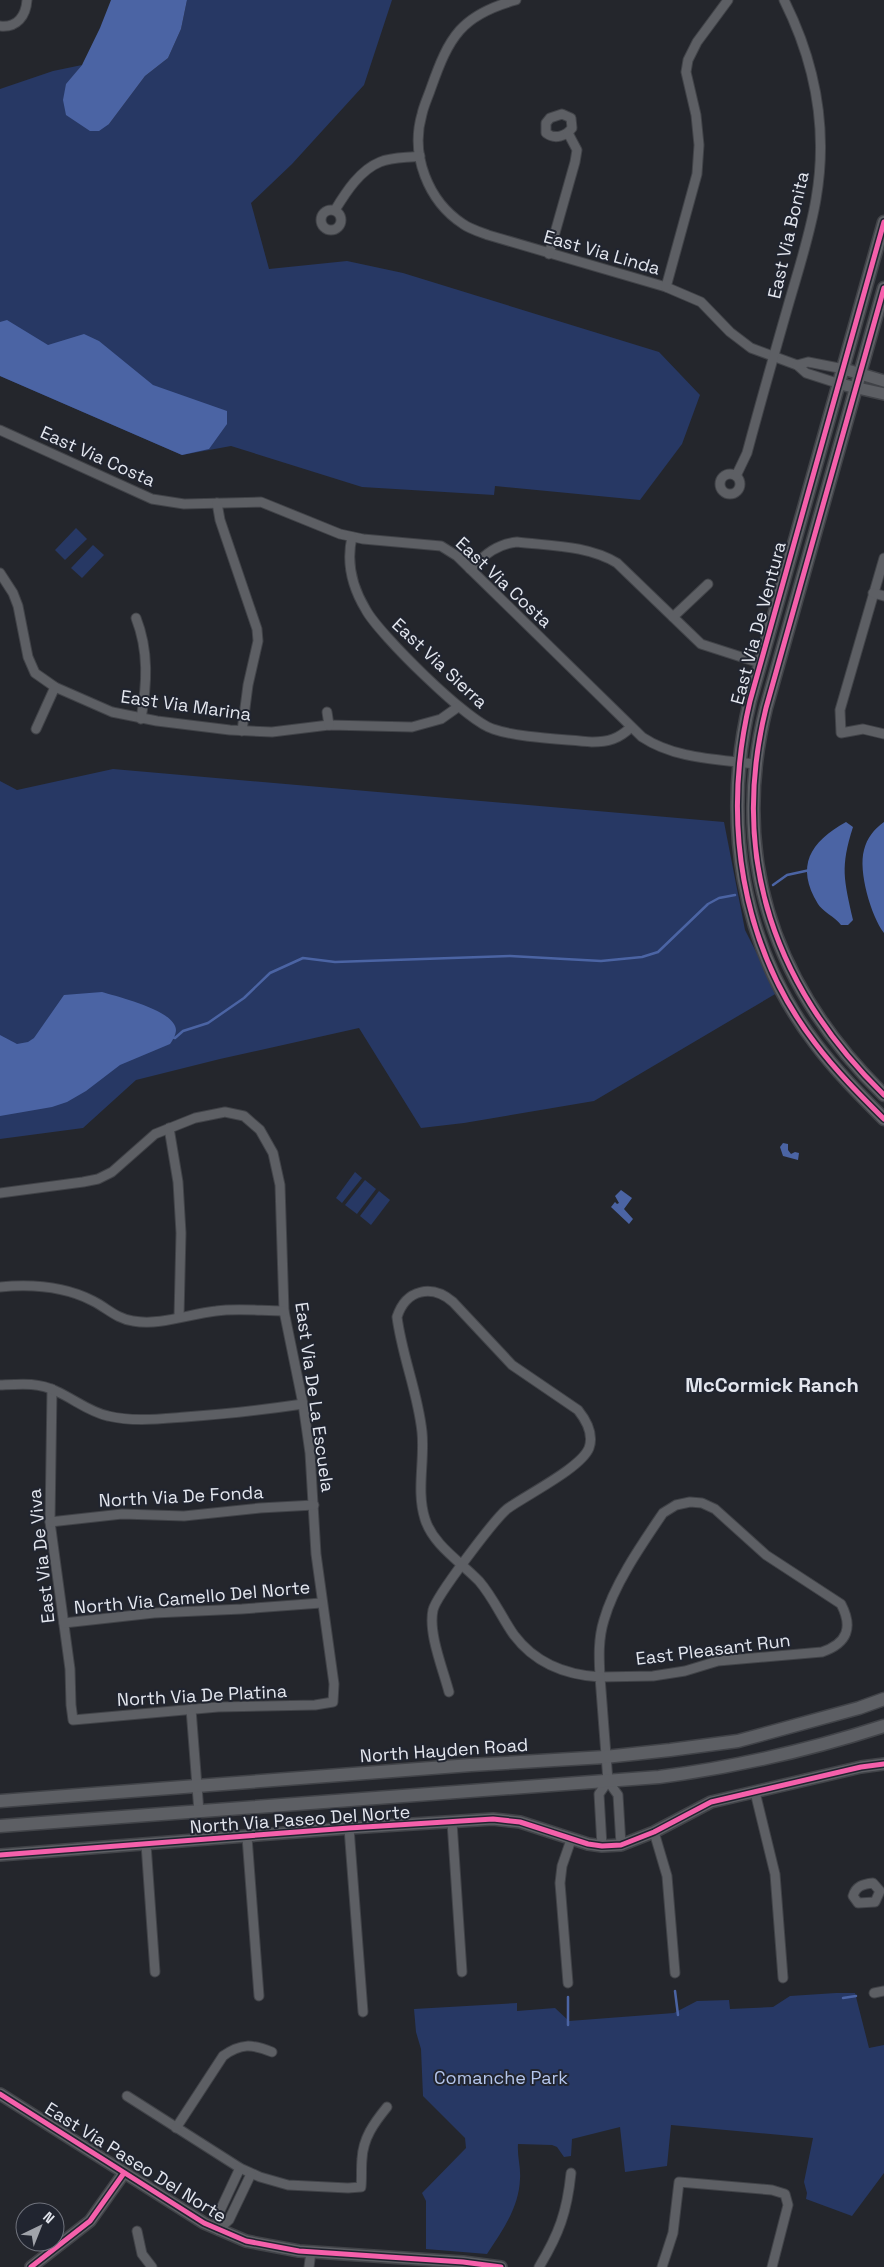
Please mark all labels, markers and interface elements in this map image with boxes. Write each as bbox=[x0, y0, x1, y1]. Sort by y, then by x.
street label: East Via Bonita bbox=[762, 169, 814, 301]
street label: East Via Linda bbox=[541, 224, 663, 280]
street label: East Via Costa bbox=[37, 420, 159, 492]
street label: East Via Costa bbox=[451, 531, 557, 633]
street label: East Via De Ventura bbox=[725, 539, 791, 707]
street label: East Via Sierra bbox=[387, 613, 493, 713]
street label: East Via Marina bbox=[119, 684, 253, 726]
street label: East Via De La Escuela bbox=[290, 1300, 340, 1494]
district label: McCormick Ranch bbox=[685, 1372, 859, 1398]
street label: North Via De Fonda bbox=[98, 1480, 264, 1512]
street label: East Via De Viva bbox=[22, 1488, 60, 1624]
street label: North Via Camello Del Norte bbox=[73, 1575, 311, 1619]
street label: East Pleasant Run bbox=[634, 1628, 792, 1670]
street label: North Via De Platina bbox=[116, 1679, 288, 1711]
street label: North Hayden Road bbox=[359, 1733, 529, 1767]
street label: North Via Paseo Del Norte bbox=[189, 1800, 411, 1838]
park label: Comanche Park bbox=[434, 2066, 568, 2089]
street label: East Via Paseo Del Norte bbox=[41, 2097, 231, 2227]
north arrow bbox=[15, 2202, 65, 2252]

